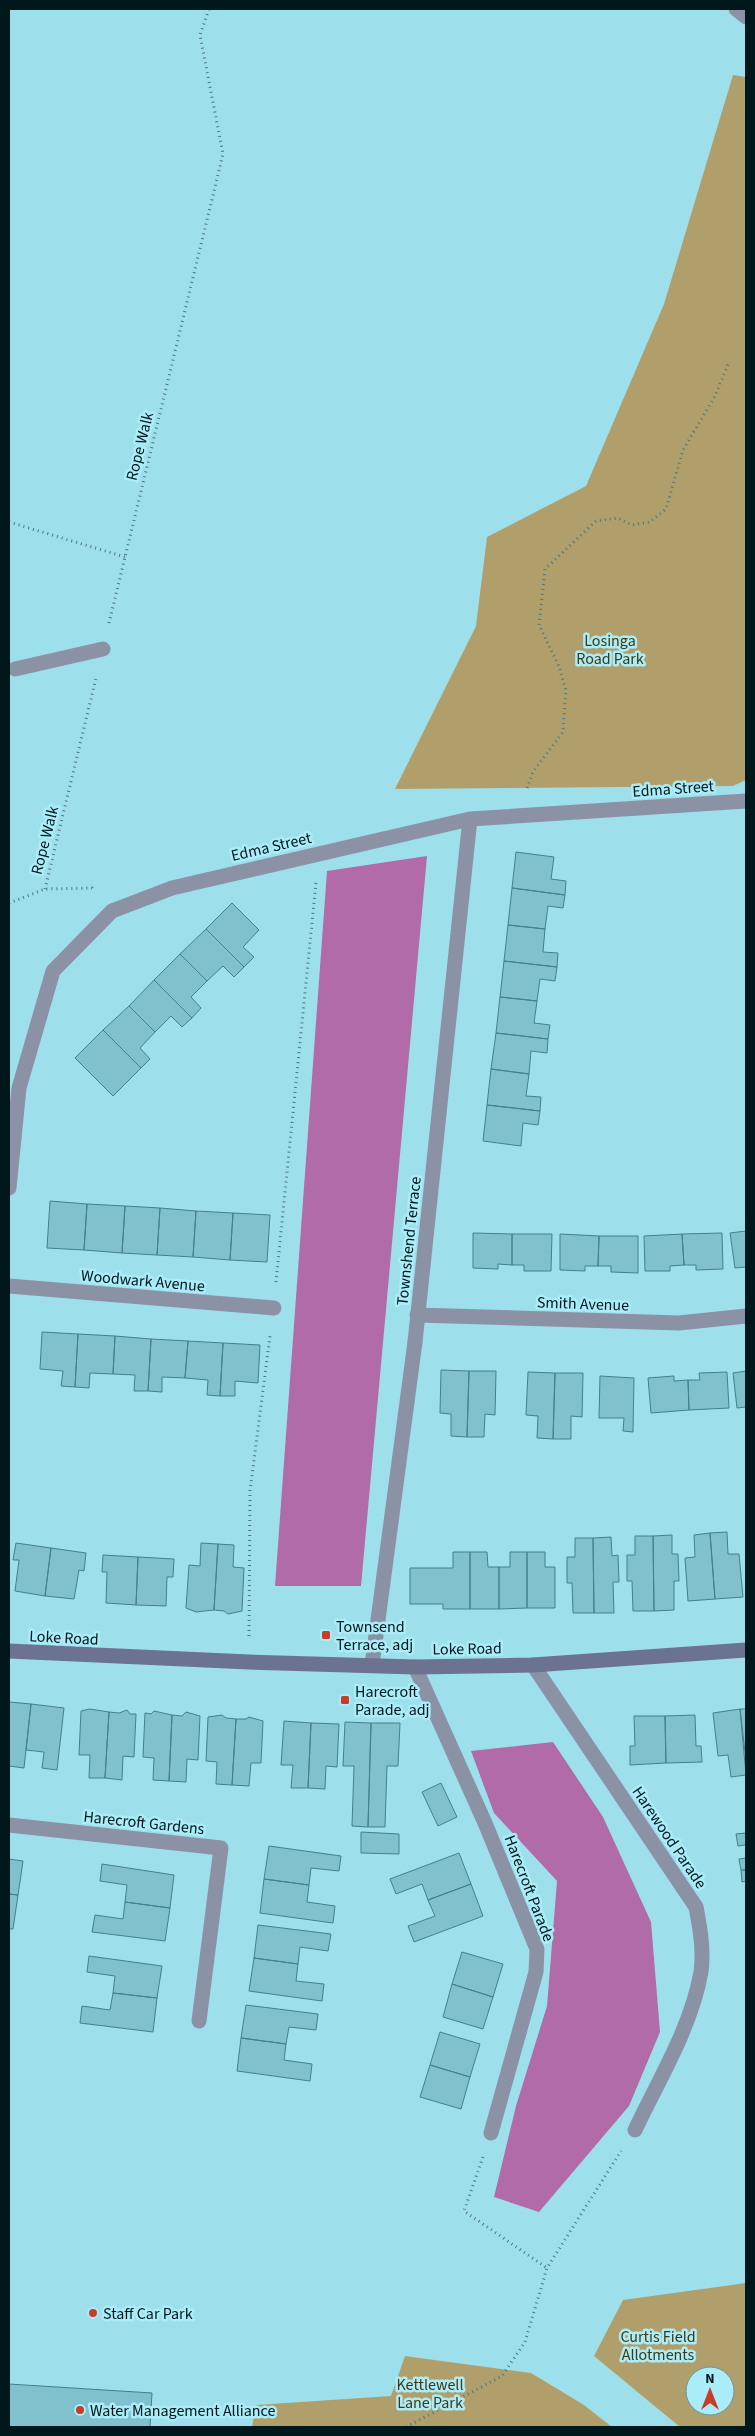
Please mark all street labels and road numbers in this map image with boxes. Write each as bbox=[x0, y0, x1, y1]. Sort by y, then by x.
street label: Rope Walk bbox=[121, 410, 159, 483]
street label: Edma Street bbox=[632, 775, 715, 803]
street label: Rope Walk bbox=[26, 804, 64, 877]
street label: Edma Street bbox=[229, 827, 314, 867]
street label: Townshend Terrace bbox=[391, 1175, 427, 1307]
street label: Woodwark Avenue bbox=[80, 1265, 206, 1297]
street label: Smith Avenue bbox=[536, 1291, 630, 1317]
street label: Loke Road bbox=[29, 1625, 99, 1651]
street label: Loke Road bbox=[432, 1637, 502, 1661]
street label: Harewood Parade bbox=[627, 1782, 712, 1893]
street label: Harecroft Gardens bbox=[82, 1806, 206, 1840]
street label: Harecroft Parade bbox=[499, 1832, 559, 1945]

